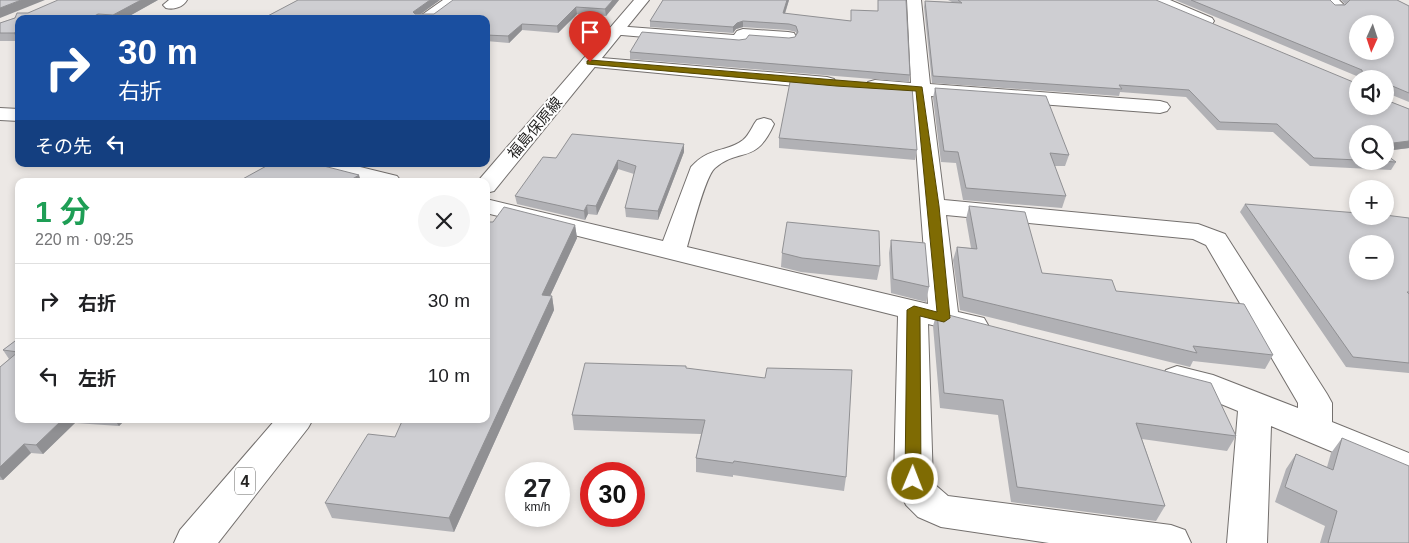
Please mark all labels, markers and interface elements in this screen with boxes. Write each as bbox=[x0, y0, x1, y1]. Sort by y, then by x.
pin bbox=[569, 11, 611, 62]
north arrow bbox=[1349, 15, 1394, 60]
map controls bbox=[1349, 15, 1394, 280]
icon: arrive bbox=[576, 18, 604, 46]
text: 30 m bbox=[118, 32, 198, 71]
icon: right bbox=[35, 35, 100, 100]
button: sound bbox=[1349, 70, 1394, 115]
text: 右折 bbox=[118, 79, 162, 104]
street label: 福島保原線 bbox=[504, 93, 565, 162]
button: search bbox=[1349, 125, 1394, 170]
icon: left bbox=[102, 130, 130, 158]
text: その先 bbox=[35, 136, 92, 157]
button: + bbox=[1349, 180, 1394, 225]
text: 1 分 bbox=[35, 195, 90, 228]
button: close bbox=[418, 195, 470, 247]
text: 220 m · 09:25 bbox=[35, 231, 134, 248]
button: − bbox=[1349, 235, 1394, 280]
icon: right bbox=[35, 287, 63, 315]
text: 30 m bbox=[428, 290, 470, 311]
text: 右折 bbox=[78, 293, 116, 314]
icon: left bbox=[35, 362, 63, 390]
text: 10 m bbox=[428, 365, 470, 386]
text: 左折 bbox=[78, 368, 116, 389]
position arrow bbox=[886, 452, 938, 504]
speed limit sign: 30 bbox=[580, 462, 645, 527]
road number: 4 bbox=[235, 468, 255, 494]
text: 27 bbox=[524, 474, 551, 502]
text: km/h bbox=[524, 500, 551, 514]

